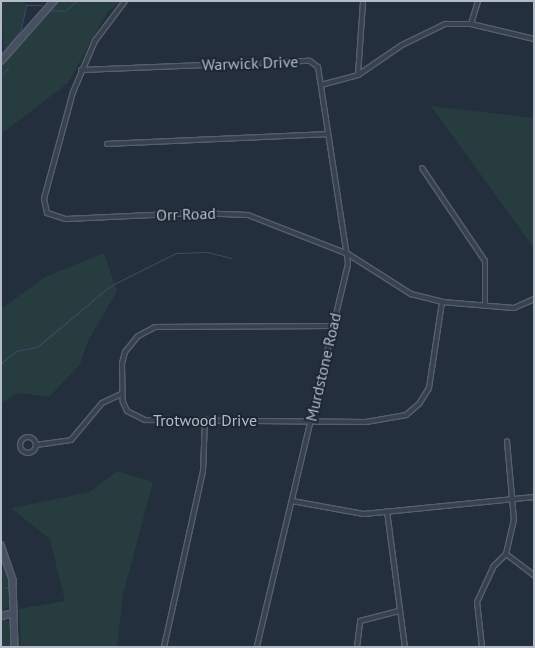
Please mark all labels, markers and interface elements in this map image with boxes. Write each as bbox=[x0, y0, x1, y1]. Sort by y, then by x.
street label: Warwick Drive bbox=[201, 52, 299, 74]
street label: Orr Road bbox=[156, 203, 216, 225]
street label: Murdstone Road bbox=[301, 311, 345, 423]
street label: Trotwood Drive bbox=[153, 410, 257, 430]

